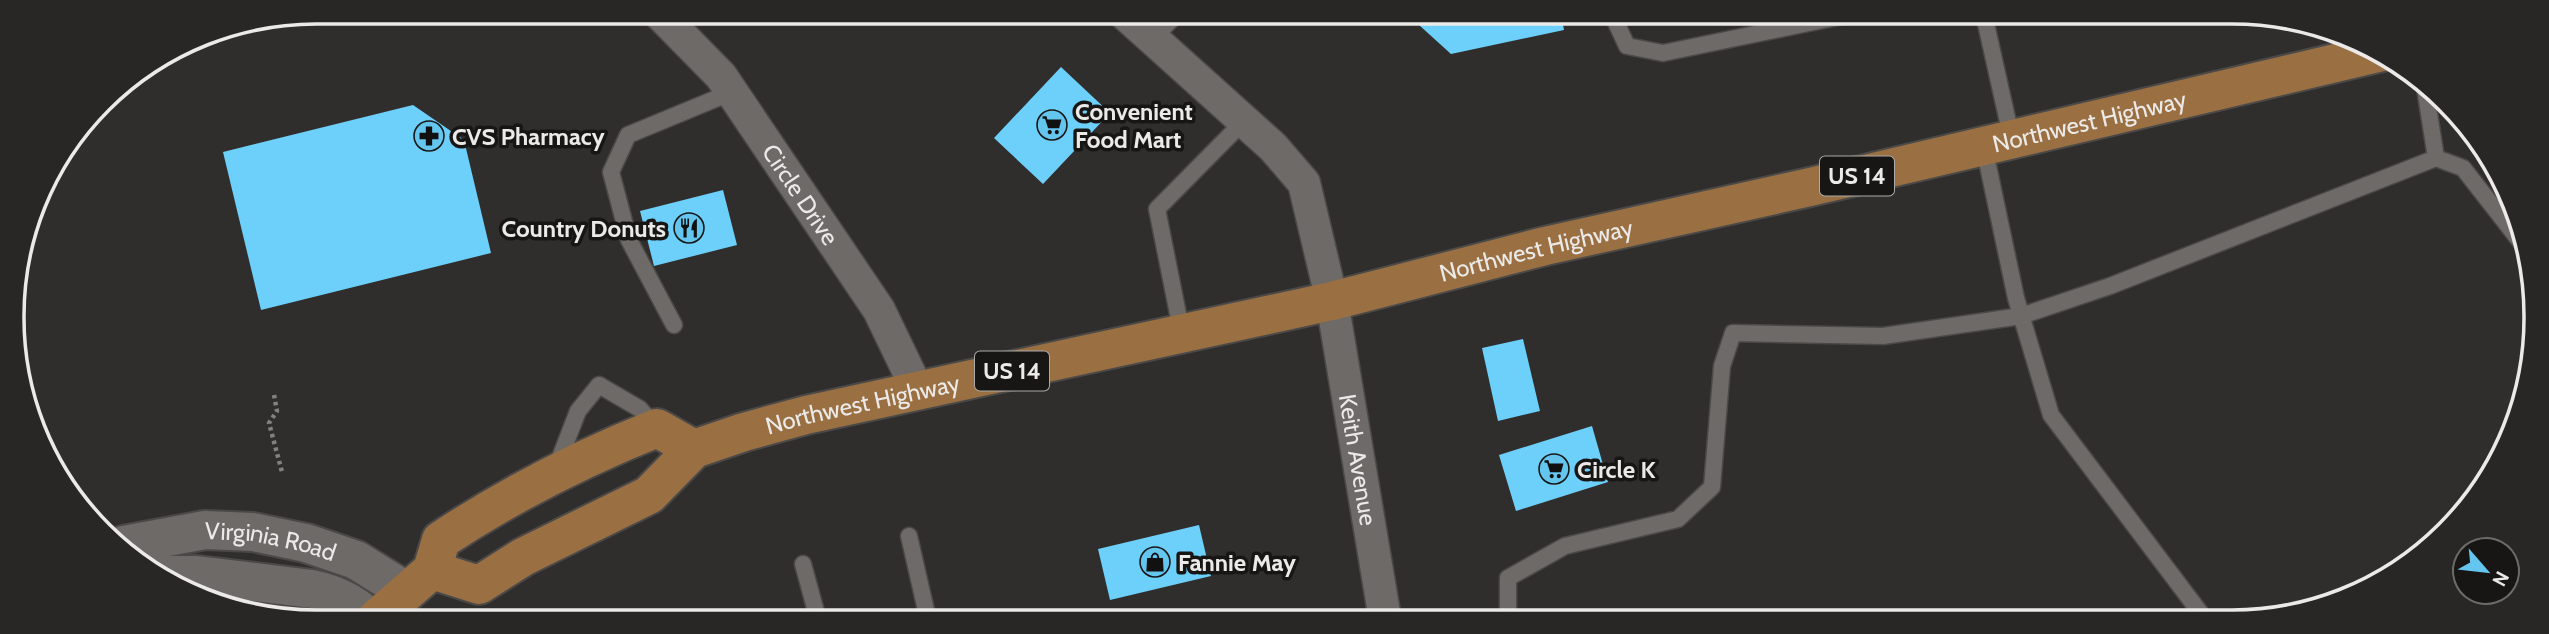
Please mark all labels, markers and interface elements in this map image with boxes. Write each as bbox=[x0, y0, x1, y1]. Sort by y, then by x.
street label: Northwest Highway bbox=[1989, 84, 2189, 158]
place label: Convenient Food Mart bbox=[1075, 97, 1193, 154]
supermarket icon: Convenient Food Mart bbox=[1035, 108, 1069, 142]
pharmacy icon: CVS Pharmacy bbox=[412, 119, 446, 153]
place label: CVS Pharmacy bbox=[452, 122, 605, 151]
street label: Circle Drive bbox=[756, 138, 845, 250]
road number: US 14 bbox=[1820, 156, 1894, 196]
restaurant icon: Country Donuts bbox=[672, 211, 706, 245]
street label: Northwest Highway bbox=[1436, 212, 1636, 287]
place label: Country Donuts bbox=[502, 214, 666, 243]
road number: US 14 bbox=[975, 352, 1049, 390]
street label: Northwest Highway bbox=[762, 368, 962, 440]
street label: Keith Avenue bbox=[1333, 392, 1384, 528]
supermarket icon: Circle K bbox=[1537, 452, 1571, 486]
place label: Circle K bbox=[1577, 455, 1656, 484]
street label: Virginia Road bbox=[204, 516, 340, 567]
north arrow bbox=[2451, 536, 2521, 606]
shop icon: Fannie May bbox=[1138, 545, 1172, 579]
place label: Fannie May bbox=[1178, 548, 1296, 577]
text: N bbox=[2487, 567, 2514, 590]

